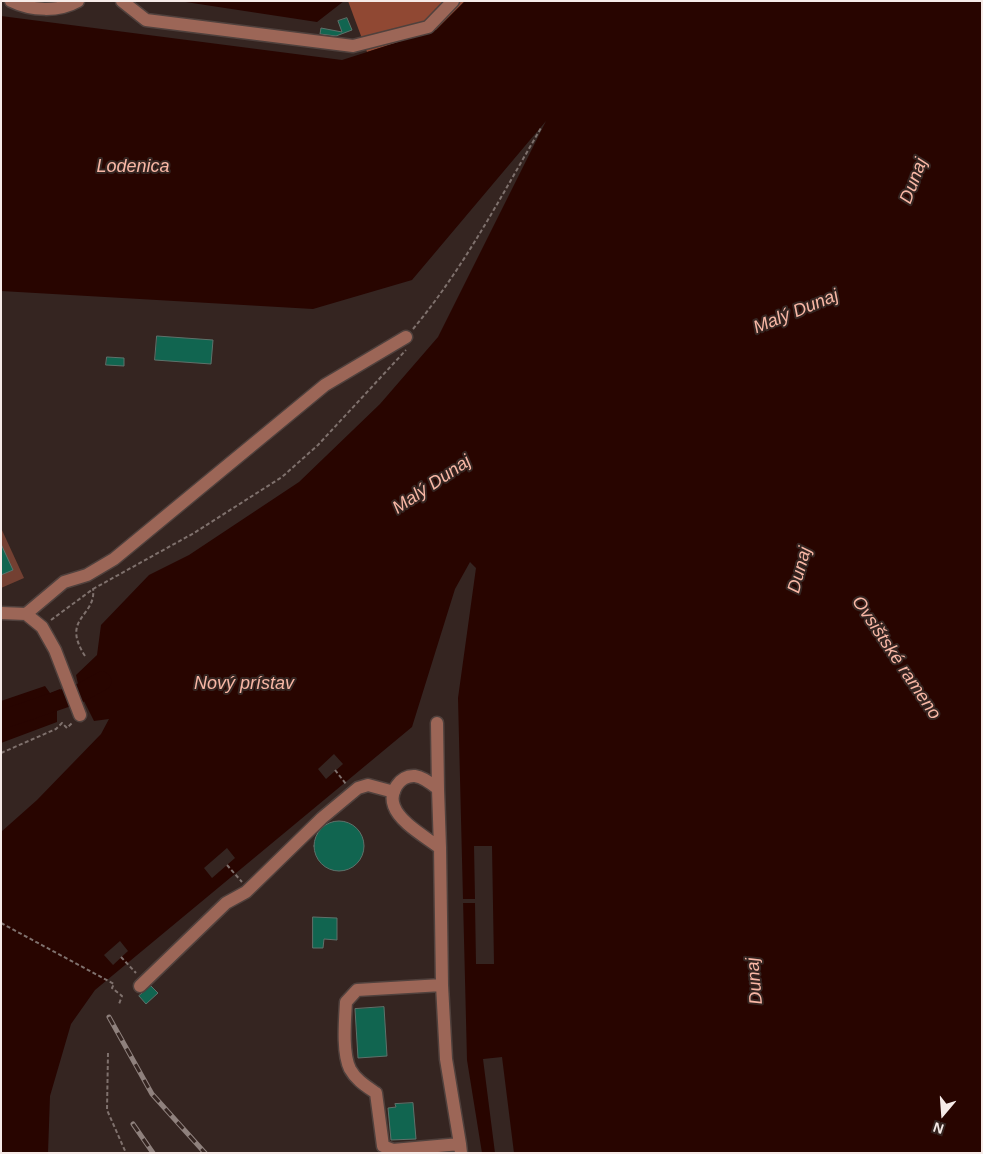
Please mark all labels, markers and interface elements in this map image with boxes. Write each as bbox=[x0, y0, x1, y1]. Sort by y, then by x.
water label: Dunaj bbox=[895, 155, 933, 207]
water label: Lodenica bbox=[96, 156, 170, 178]
water label: Malý Dunaj bbox=[750, 285, 842, 339]
water label: Malý Dunaj bbox=[389, 451, 475, 519]
water label: Dunaj bbox=[783, 544, 817, 596]
water label: Ovsištské rameno bbox=[847, 592, 945, 724]
water label: Nový prístav bbox=[194, 673, 294, 695]
water label: Dunaj bbox=[742, 957, 768, 1005]
north arrow bbox=[918, 1089, 968, 1139]
text: N bbox=[931, 1119, 946, 1137]

